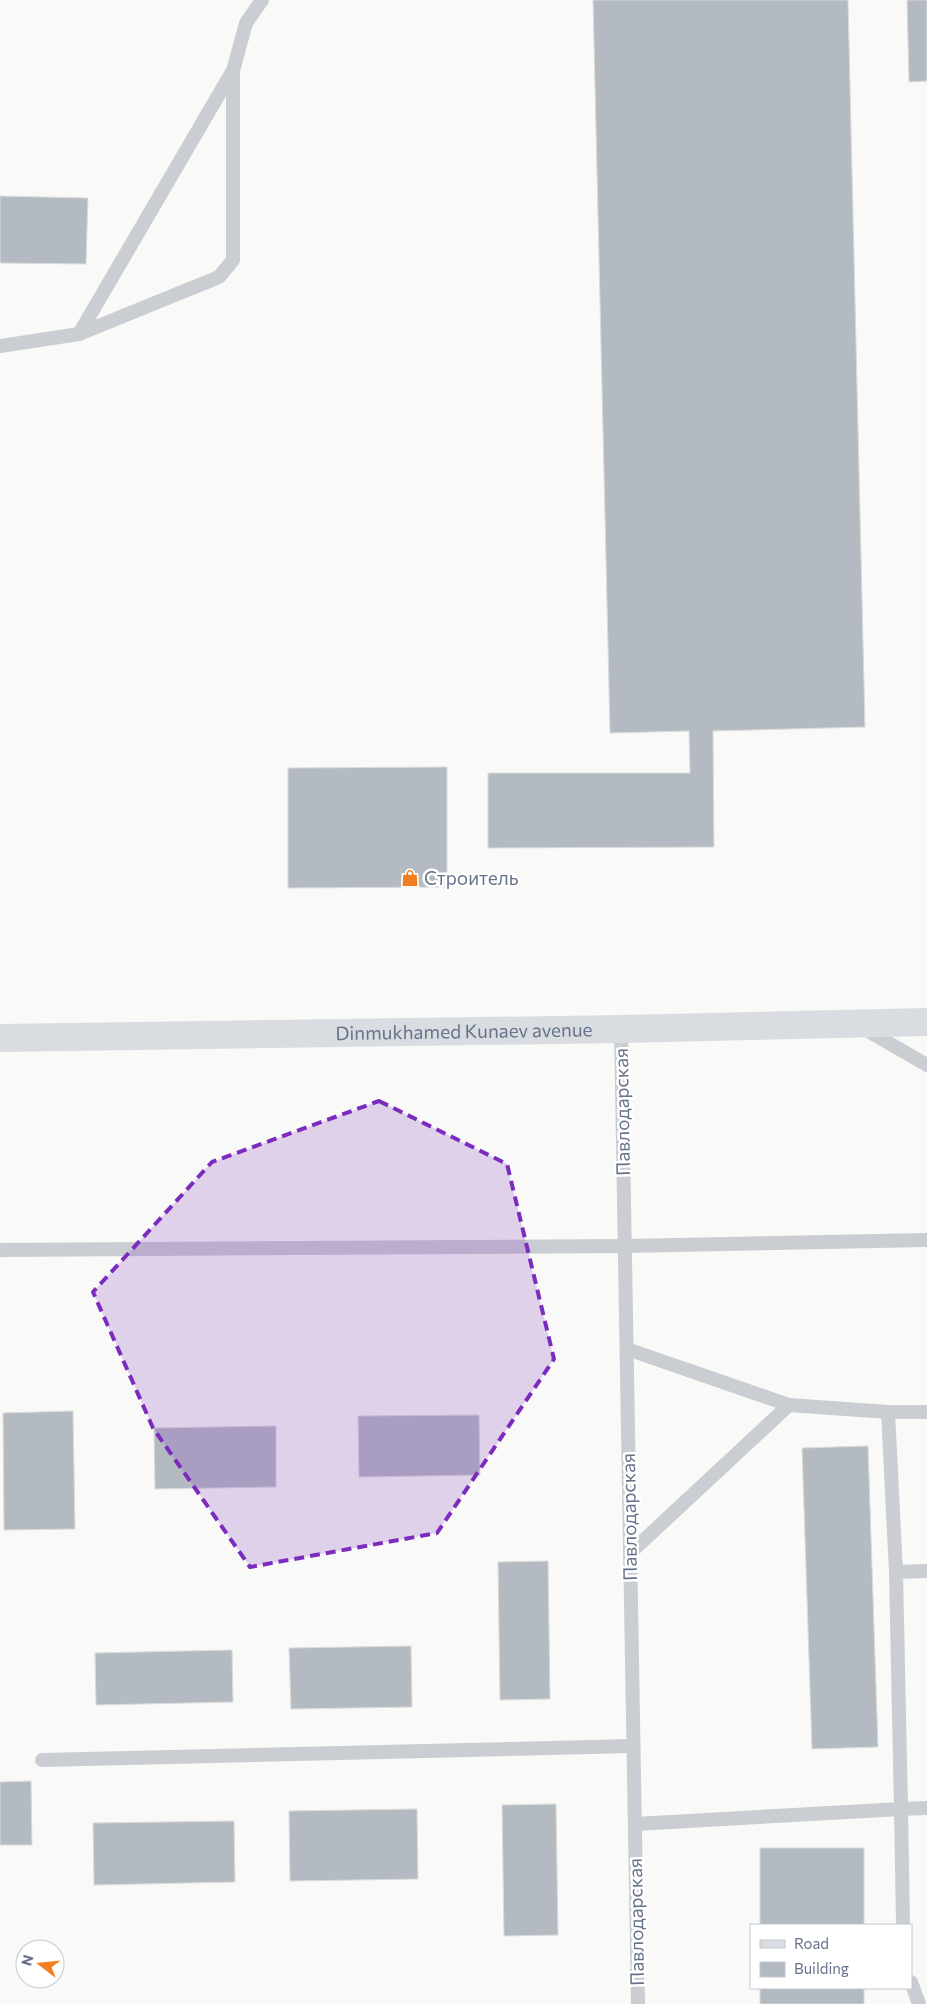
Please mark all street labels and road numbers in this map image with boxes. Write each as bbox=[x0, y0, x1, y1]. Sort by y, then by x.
street label: Dinmukhamed Kunaev avenue bbox=[335, 1017, 593, 1044]
street label: Павлодарская bbox=[609, 1048, 634, 1176]
street label: Павлодарская bbox=[616, 1453, 641, 1581]
street label: Павлодарская bbox=[623, 1858, 648, 1986]

